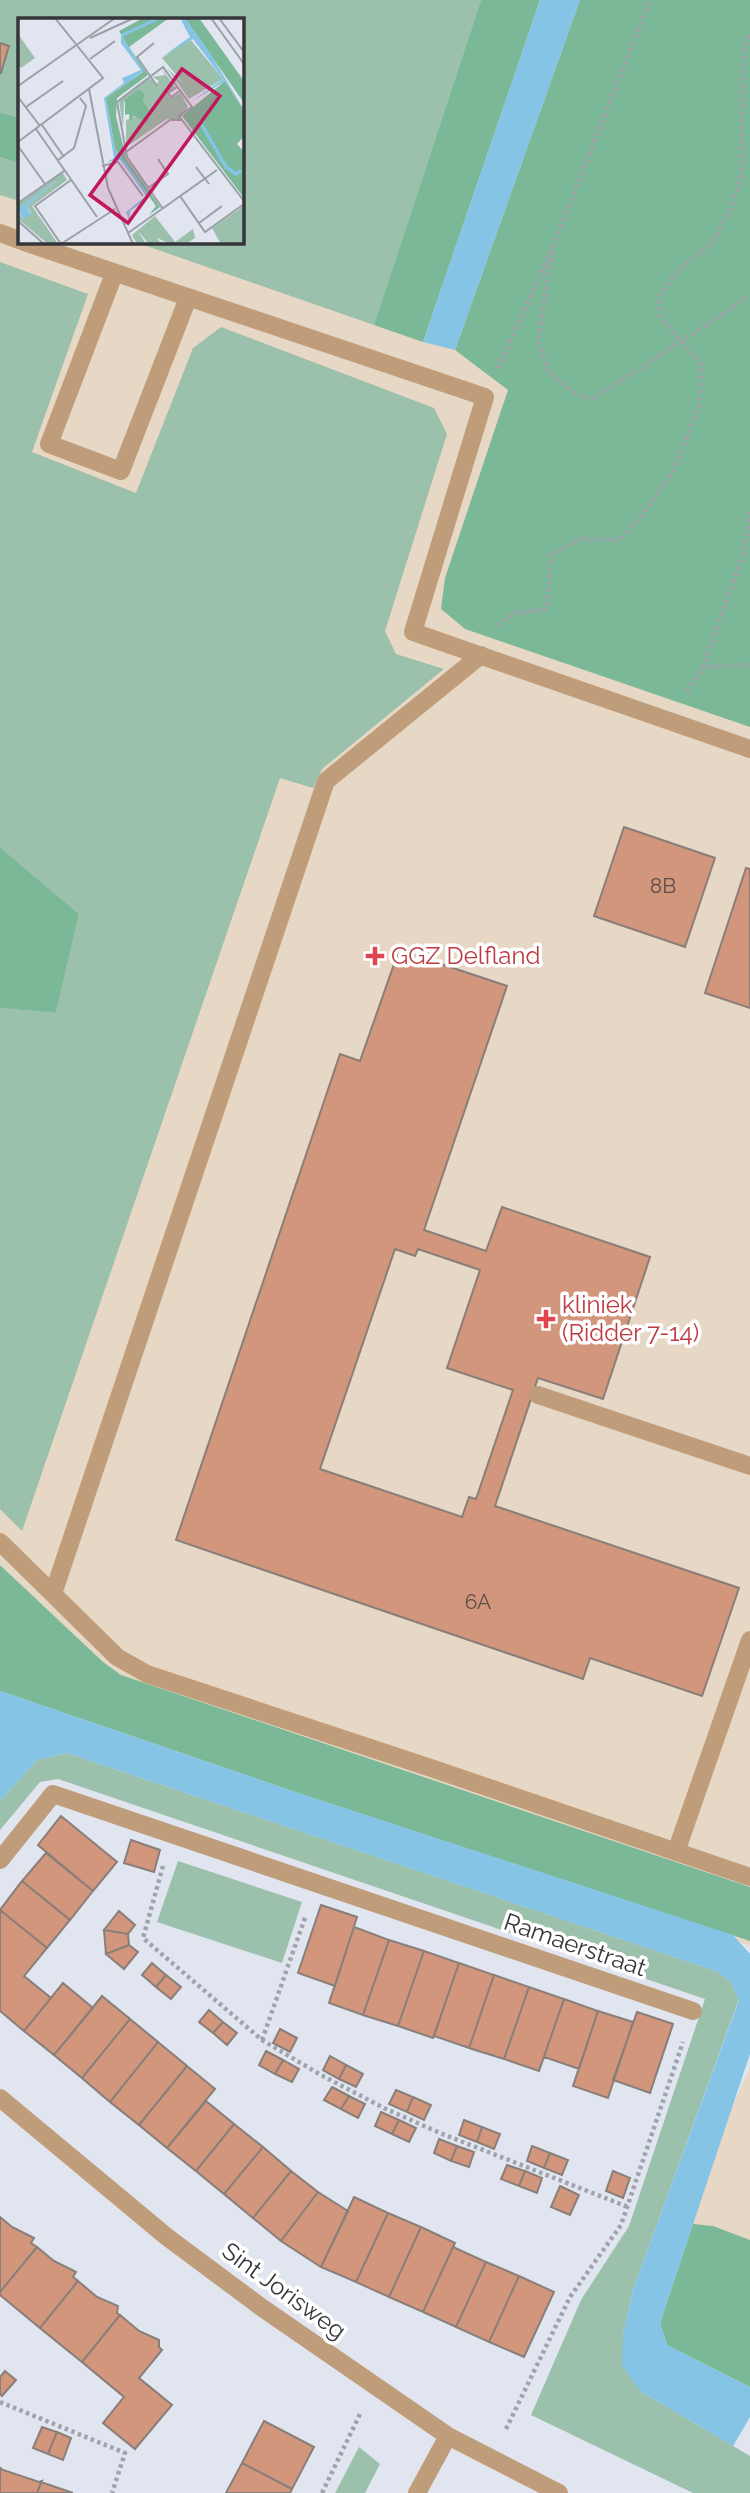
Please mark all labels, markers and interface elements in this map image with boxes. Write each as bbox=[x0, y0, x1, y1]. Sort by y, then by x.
inset map bbox=[18, 18, 243, 243]
house number: 8B bbox=[650, 873, 676, 898]
place label: GGZ Delfland bbox=[391, 941, 540, 970]
marker: GGZ Delfland bbox=[365, 946, 385, 966]
place label: kliniek (Ridder 7-14) bbox=[562, 1290, 699, 1347]
marker: kliniek (Ridder 7-14) bbox=[536, 1309, 556, 1329]
house number: 6A bbox=[465, 1589, 491, 1614]
street label: Ramaerstraat bbox=[500, 1907, 650, 1982]
street label: Sint Jorisweg bbox=[217, 2236, 352, 2345]

